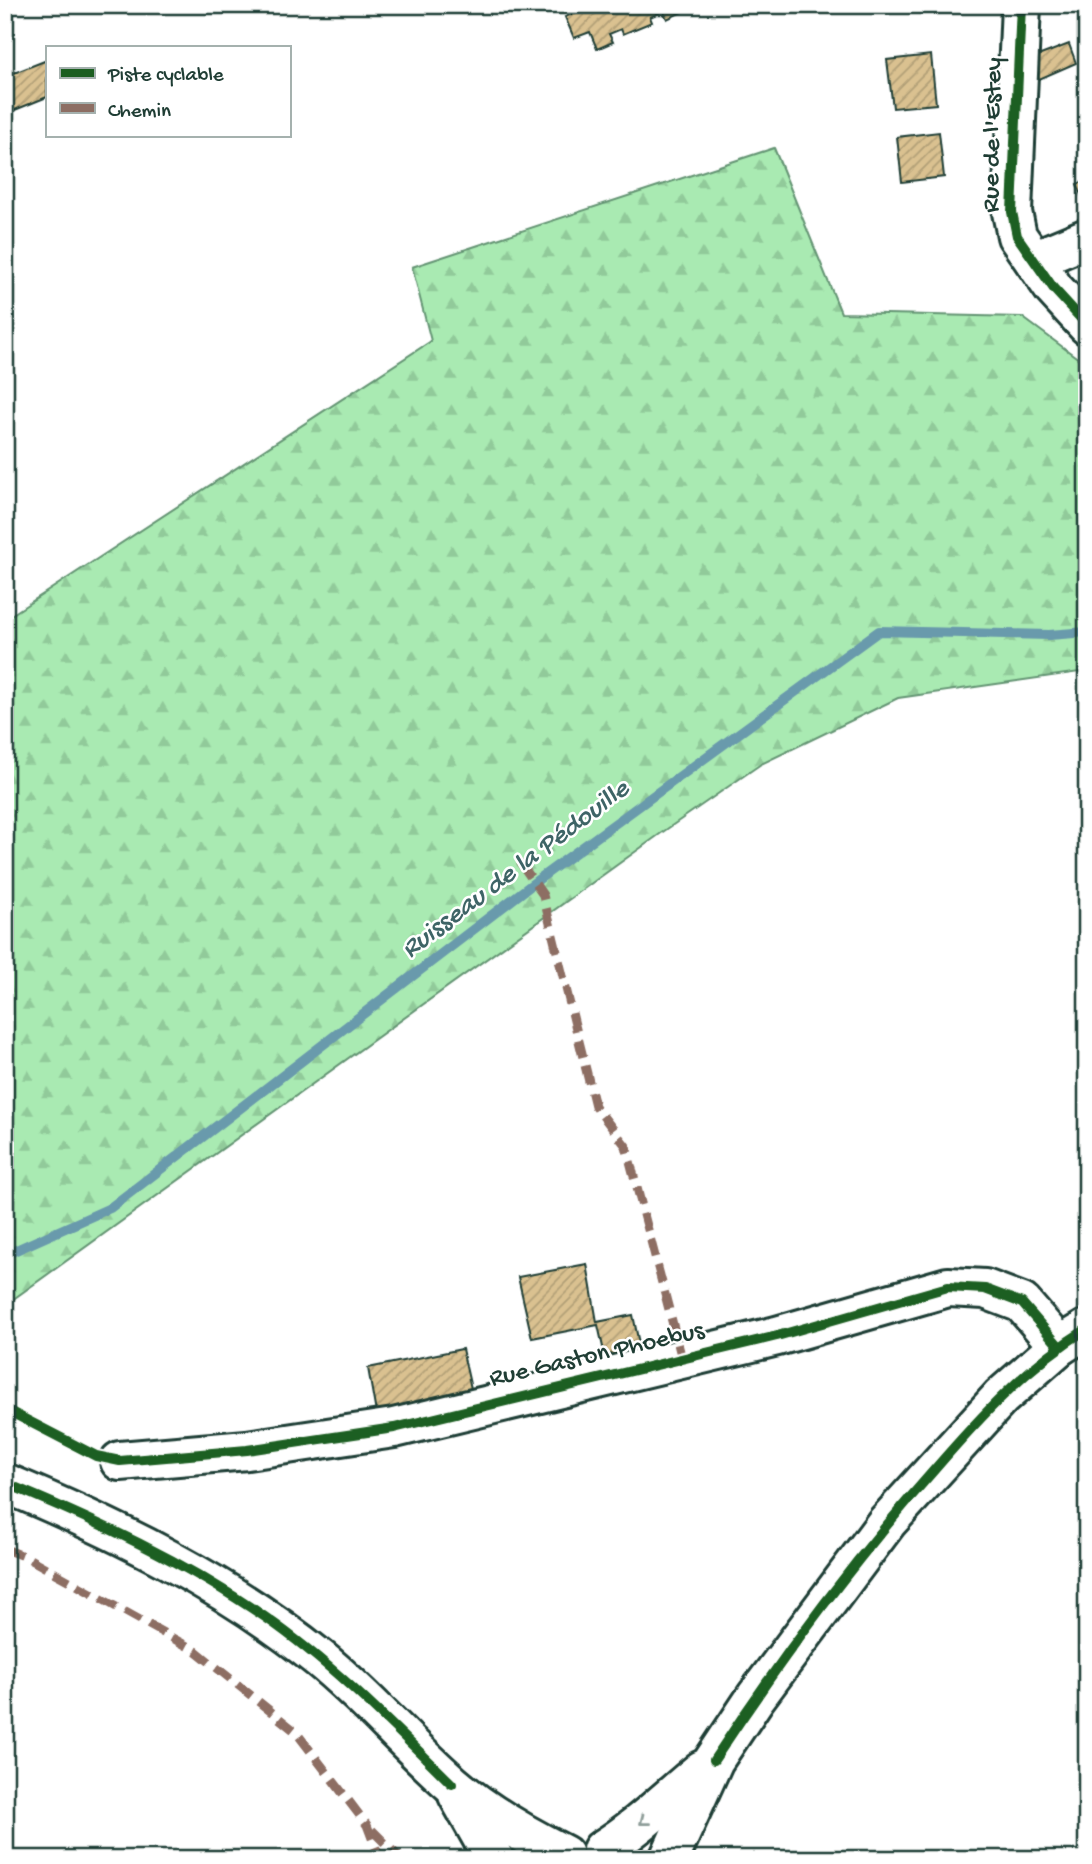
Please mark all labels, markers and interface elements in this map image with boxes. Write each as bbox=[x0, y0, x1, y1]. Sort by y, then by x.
legend bbox=[46, 46, 290, 136]
street label: Rue de l'Estey bbox=[977, 57, 1011, 213]
text: Piste cyclable bbox=[107, 64, 225, 89]
text: Chemin bbox=[108, 100, 171, 125]
water label: Ruisseau de la Pédouille bbox=[395, 773, 638, 967]
street label: Rue Gaston Phoebus bbox=[487, 1316, 709, 1396]
one-way arrow bbox=[639, 1812, 652, 1825]

